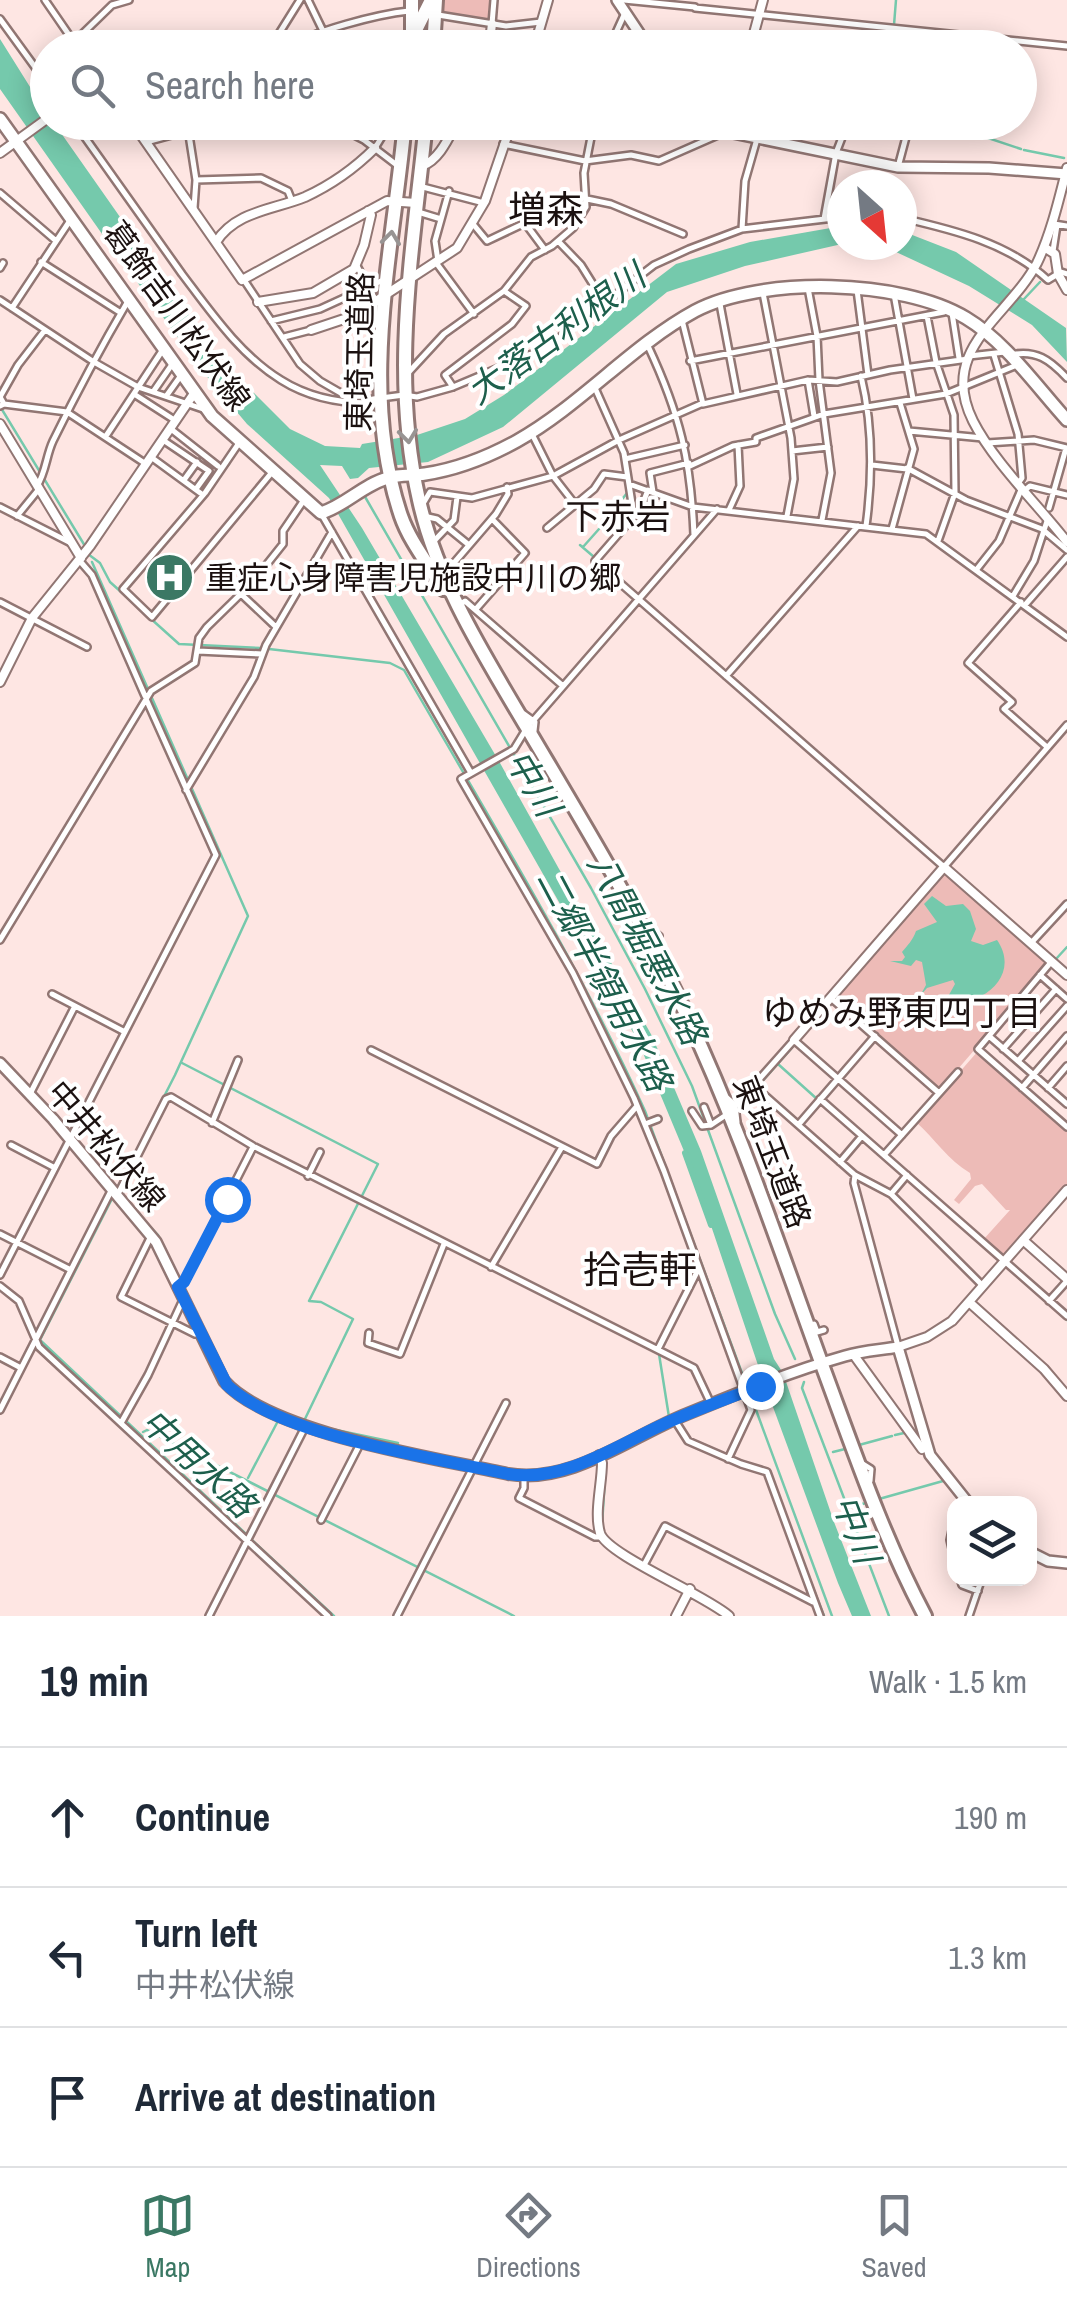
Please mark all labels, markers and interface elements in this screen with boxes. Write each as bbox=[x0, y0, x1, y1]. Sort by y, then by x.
search box bbox=[30, 30, 1037, 140]
icon: search bbox=[65, 58, 120, 113]
text: Search here bbox=[145, 60, 315, 111]
north arrow bbox=[827, 170, 917, 260]
district label: 増森 bbox=[508, 184, 584, 235]
street label: 葛飾吉川松伏線 bbox=[94, 212, 261, 419]
one-way arrow bbox=[380, 229, 401, 245]
water label: 大落古利根川 bbox=[457, 251, 658, 414]
street label: 東埼玉道路 bbox=[337, 272, 382, 432]
one-way arrow bbox=[396, 428, 417, 444]
district label: 下赤岩 bbox=[565, 493, 671, 540]
hospital icon: 重症心身障害児施設中川の郷 bbox=[144, 552, 196, 604]
place label: 重症心身障害児施設中川の郷 bbox=[205, 556, 621, 599]
water label: 中川 bbox=[495, 741, 574, 828]
water label: 八間堀悪水路 bbox=[577, 845, 719, 1055]
water label: 二郷半領用水路 bbox=[526, 861, 684, 1102]
district label: ゆめみ野東四丁目 bbox=[762, 989, 1042, 1036]
street label: 東埼玉道路 bbox=[724, 1069, 821, 1234]
street label: 中井松伏線 bbox=[38, 1071, 175, 1220]
route start bbox=[205, 1177, 251, 1223]
district label: 拾壱軒 bbox=[583, 1244, 697, 1295]
route end bbox=[738, 1364, 784, 1410]
water label: 中用水路 bbox=[131, 1398, 268, 1530]
water label: 中川 bbox=[822, 1488, 892, 1574]
map controls bbox=[947, 1496, 1037, 1586]
button: layers bbox=[947, 1496, 1037, 1586]
text: 19 min bbox=[40, 1653, 149, 1709]
text: Walk · 1.5 km bbox=[869, 1660, 1027, 1703]
icon: ahead bbox=[40, 1790, 95, 1845]
text: Continue bbox=[135, 1792, 270, 1843]
text: 190 m bbox=[954, 1796, 1027, 1839]
text: Turn left bbox=[135, 1908, 257, 1959]
icon: left bbox=[40, 1930, 95, 1985]
text: 1.3 km bbox=[948, 1936, 1027, 1979]
text: 中井松伏線 bbox=[135, 1963, 295, 2006]
icon: arrive bbox=[40, 2070, 95, 2125]
text: Arrive at destination bbox=[135, 2072, 436, 2123]
tab: Map bbox=[140, 2188, 195, 2286]
tab: Directions bbox=[476, 2188, 581, 2286]
tab: Saved bbox=[862, 2188, 927, 2286]

